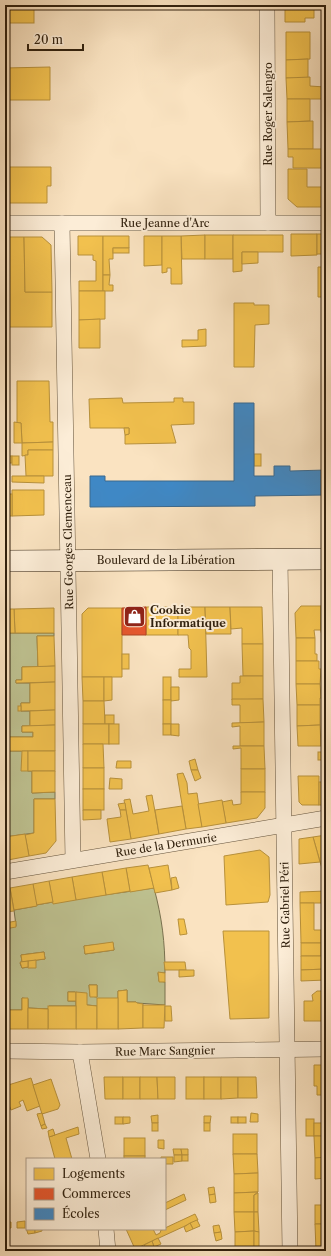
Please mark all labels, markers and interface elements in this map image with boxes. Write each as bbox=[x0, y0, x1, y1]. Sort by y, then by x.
scale bar bbox=[28, 26, 83, 52]
text: 20 m bbox=[34, 32, 63, 47]
street label: Rue Roger Salengro bbox=[261, 62, 275, 166]
street label: Rue Jeanne d'Arc bbox=[120, 216, 210, 230]
street label: Rue Georges Clemenceau bbox=[60, 474, 76, 610]
street label: Boulevard de la Libération bbox=[97, 553, 235, 567]
shop icon: Cookie Informatique bbox=[121, 603, 147, 629]
place label: Cookie Informatique bbox=[150, 603, 226, 630]
street label: Rue de la Dermurie bbox=[114, 830, 218, 860]
street label: Rue Gabriel Péri bbox=[277, 861, 293, 948]
street label: Rue Marc Sangnier bbox=[115, 1043, 215, 1059]
legend bbox=[26, 1158, 166, 1230]
text: Logements bbox=[62, 1166, 125, 1181]
text: Commerces bbox=[62, 1186, 131, 1201]
text: Écoles bbox=[62, 1205, 99, 1221]

